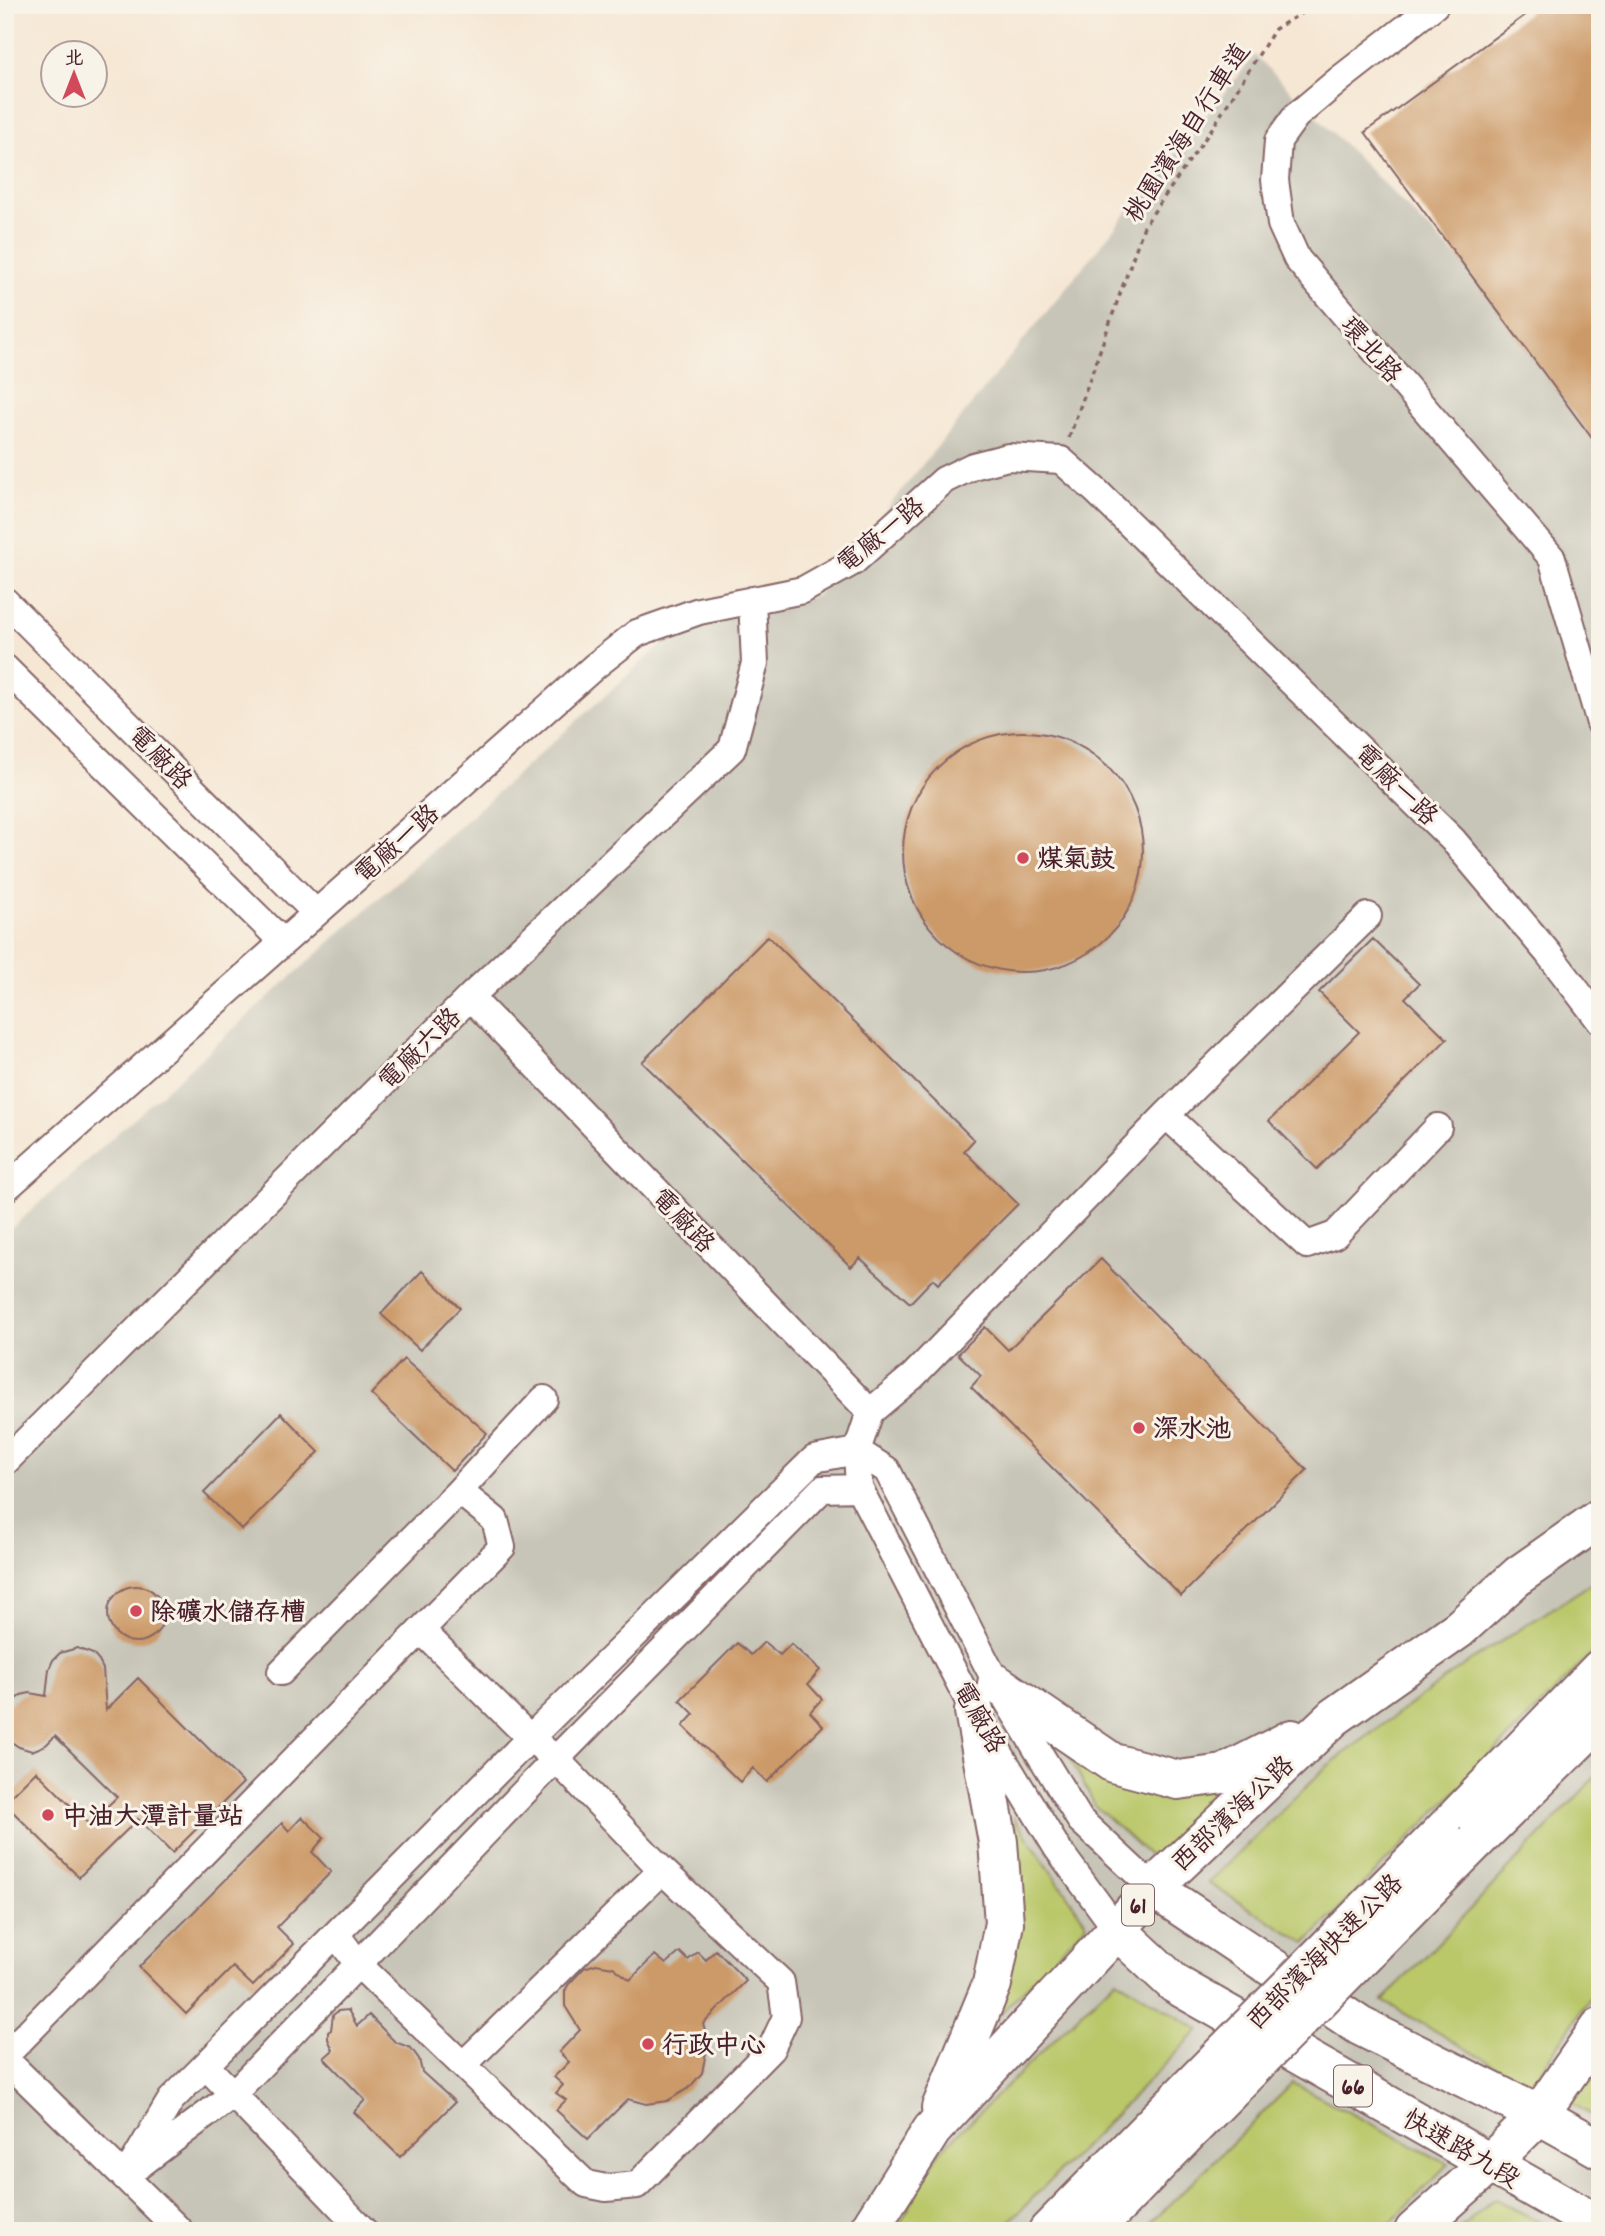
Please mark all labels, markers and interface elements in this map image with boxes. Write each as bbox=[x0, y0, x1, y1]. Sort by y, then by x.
street label: 桃園濱海自行車道 bbox=[1117, 37, 1261, 231]
north arrow bbox=[38, 38, 108, 108]
text: 北 bbox=[64, 47, 84, 74]
street label: 環北路 bbox=[1330, 310, 1409, 393]
street label: 電廠一路 bbox=[830, 490, 934, 584]
street label: 電廠路 bbox=[118, 719, 199, 800]
street label: 電廠一路 bbox=[1344, 737, 1445, 836]
street label: 電廠一路 bbox=[347, 797, 449, 894]
place label: 煤氣鼓 bbox=[1037, 843, 1115, 880]
marker: 煤氣鼓 bbox=[1015, 850, 1031, 866]
street label: 電廠六路 bbox=[372, 1001, 471, 1100]
street label: 電廠路 bbox=[641, 1182, 722, 1263]
place label: 深水池 bbox=[1153, 1413, 1231, 1450]
marker: 深水池 bbox=[1131, 1420, 1147, 1436]
place label: 除礦水儲存槽 bbox=[150, 1596, 306, 1633]
marker: 除礦水儲存槽 bbox=[128, 1603, 144, 1619]
street label: 電廠路 bbox=[941, 1676, 1012, 1762]
street label: 西部濱海公路 bbox=[1165, 1749, 1304, 1882]
place label: 中油大潭計量站 bbox=[62, 1800, 244, 1837]
marker: 中油大潭計量站 bbox=[40, 1807, 56, 1823]
street label: 西部濱海快速公路 bbox=[1240, 1867, 1413, 2040]
road number: 61 bbox=[1122, 1884, 1154, 1926]
place label: 行政中心 bbox=[662, 2029, 766, 2066]
marker: 行政中心 bbox=[640, 2036, 656, 2052]
road number: 66 bbox=[1334, 2066, 1372, 2106]
street label: 快速路九段 bbox=[1395, 2103, 1526, 2200]

